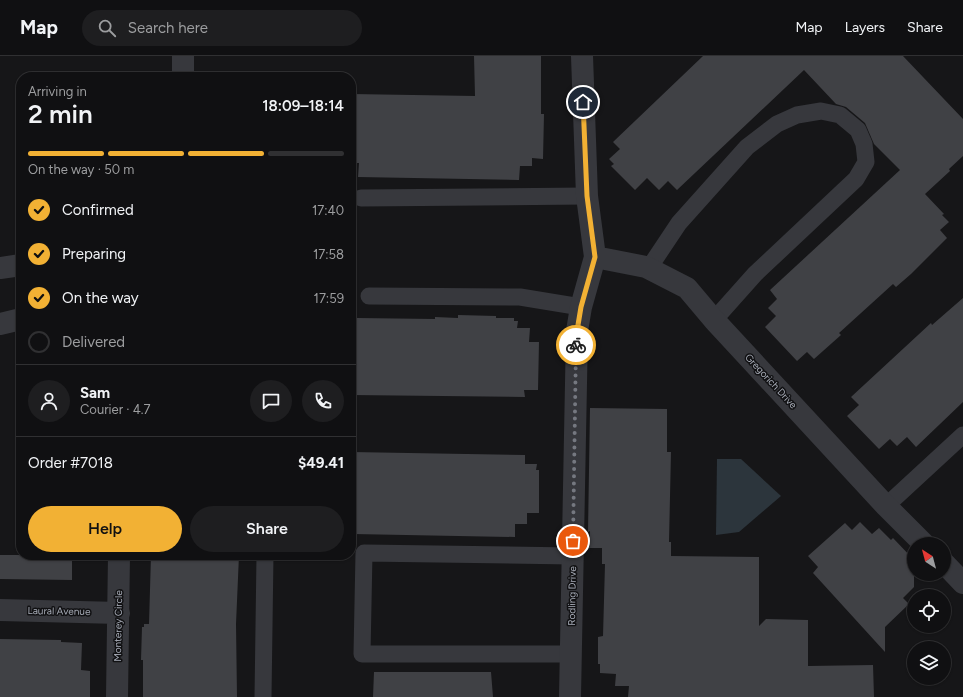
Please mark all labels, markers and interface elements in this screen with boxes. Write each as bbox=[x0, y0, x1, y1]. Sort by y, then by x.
search box bbox=[82, 10, 362, 46]
text: Map bbox=[20, 16, 58, 39]
icon: search bbox=[96, 17, 118, 39]
text: Search here bbox=[128, 19, 208, 37]
text: Map bbox=[795, 19, 823, 36]
text: Layers bbox=[845, 19, 885, 36]
text: Share bbox=[907, 19, 943, 36]
text: Arriving in bbox=[28, 84, 87, 99]
pin bbox=[566, 85, 600, 119]
icon: home bbox=[572, 91, 594, 113]
text: 18:09–18:14 bbox=[262, 97, 344, 115]
text: 2 min bbox=[28, 98, 93, 130]
text: On the way · 50 m bbox=[28, 162, 134, 177]
icon: check bbox=[28, 199, 50, 221]
text: Confirmed bbox=[62, 201, 134, 219]
text: 17:40 bbox=[312, 203, 344, 218]
icon: check bbox=[28, 243, 50, 265]
text: Preparing bbox=[62, 245, 126, 263]
text: 17:58 bbox=[313, 247, 344, 262]
icon: check bbox=[28, 287, 50, 309]
text: On the way bbox=[62, 289, 139, 307]
text: 17:59 bbox=[314, 291, 344, 306]
courier bbox=[556, 325, 596, 365]
text: Delivered bbox=[62, 333, 125, 351]
icon: bike bbox=[565, 334, 587, 356]
street label: Gregorich Drive bbox=[742, 351, 800, 412]
button: person bbox=[28, 380, 70, 422]
button: chat bbox=[250, 380, 292, 422]
button: phone bbox=[302, 380, 344, 422]
text: Sam bbox=[80, 384, 110, 402]
text: Courier · 4.7 bbox=[80, 402, 151, 417]
text: Order #7018 bbox=[28, 454, 113, 472]
text: $49.41 bbox=[298, 454, 344, 472]
button: Help bbox=[28, 506, 182, 552]
button: Share bbox=[190, 506, 344, 552]
pin bbox=[556, 524, 590, 558]
icon: bag bbox=[562, 530, 584, 552]
north arrow bbox=[907, 537, 951, 581]
map controls bbox=[907, 537, 951, 685]
street label: Rodling Drive bbox=[565, 566, 579, 626]
button: locate bbox=[907, 589, 951, 633]
street label: Monterey Circle bbox=[111, 590, 125, 662]
street label: Laural Avenue bbox=[27, 604, 91, 618]
button: layers bbox=[907, 641, 951, 685]

